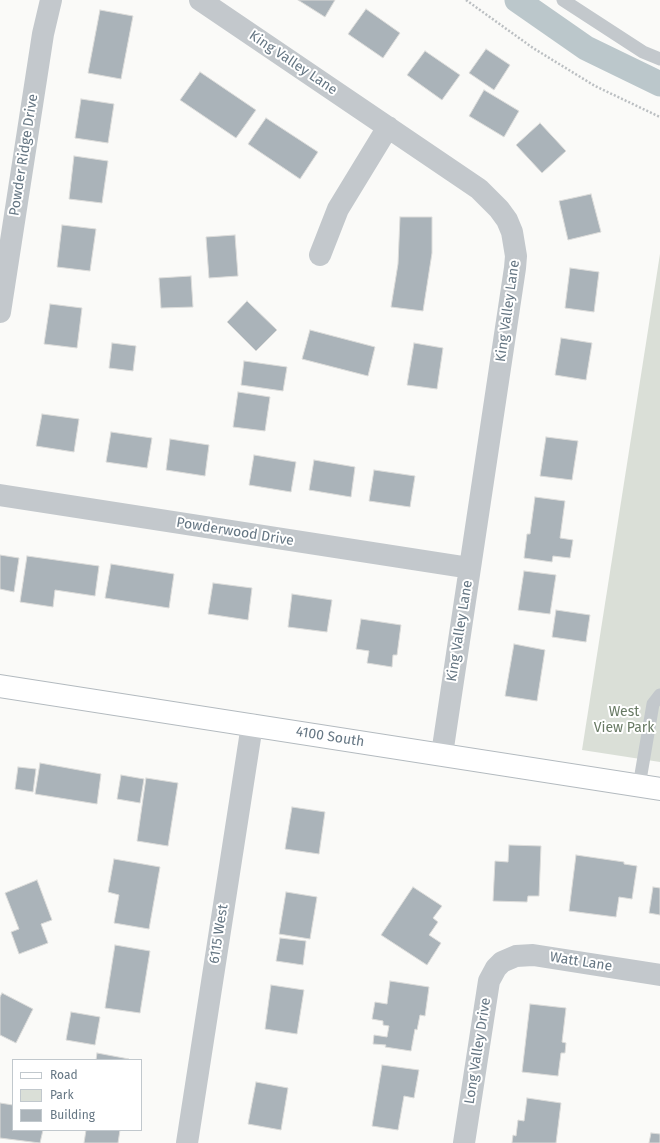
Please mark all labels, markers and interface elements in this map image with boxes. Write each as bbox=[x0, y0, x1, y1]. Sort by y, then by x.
street label: King Valley Lane bbox=[246, 27, 340, 99]
street label: Powder Ridge Drive bbox=[6, 93, 42, 217]
street label: King Valley Lane bbox=[493, 259, 523, 363]
street label: Powderwood Drive bbox=[175, 514, 295, 550]
street label: King Valley Lane bbox=[444, 579, 476, 683]
park label: West View Park bbox=[594, 704, 654, 736]
street label: 4100 South bbox=[294, 723, 366, 751]
street label: 6115 West bbox=[206, 903, 232, 965]
street label: Watt Lane bbox=[549, 949, 613, 975]
street label: Long Valley Drive bbox=[461, 996, 495, 1106]
legend bbox=[12, 1059, 142, 1131]
text: Road bbox=[50, 1068, 78, 1082]
text: Park bbox=[50, 1088, 74, 1102]
text: Building bbox=[50, 1108, 95, 1122]

